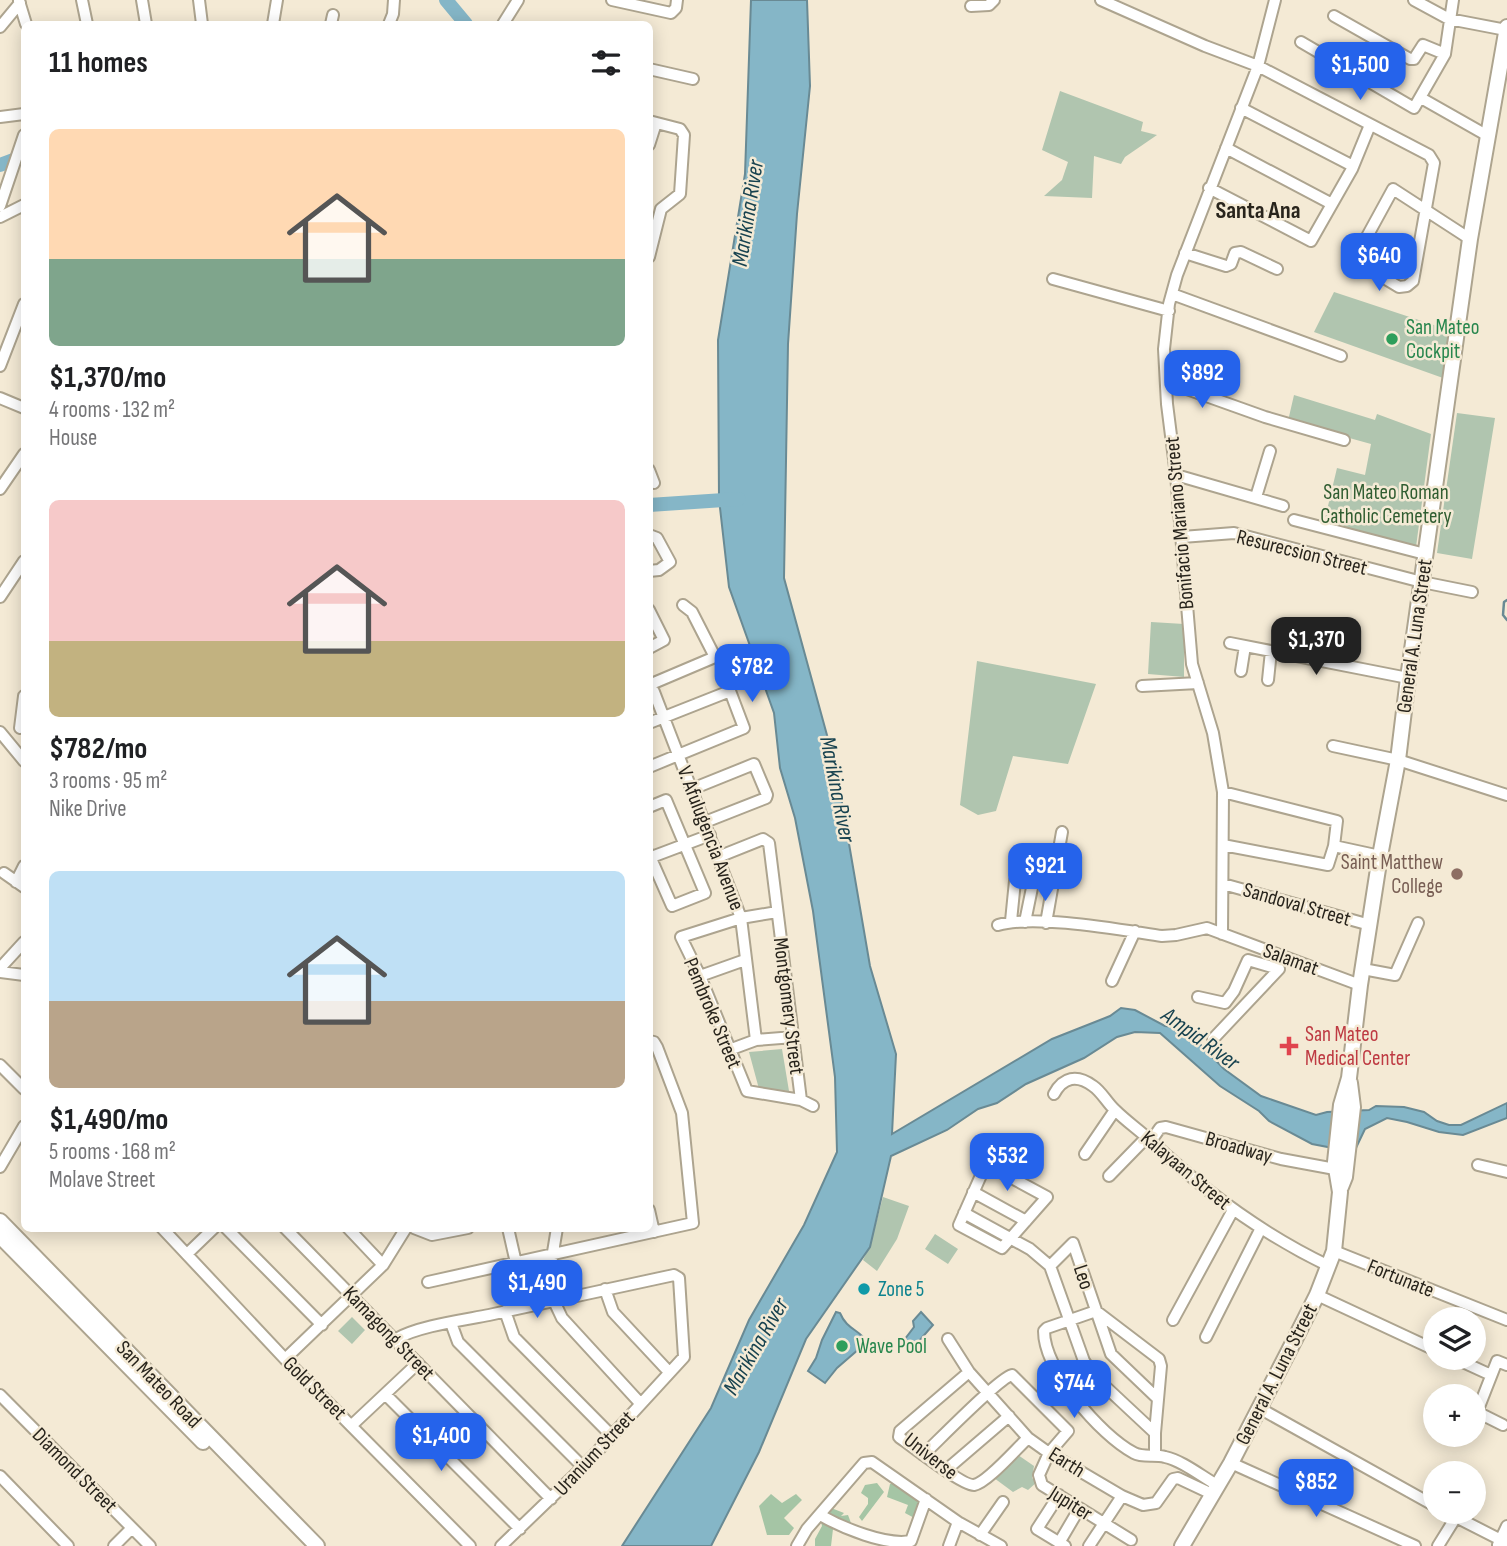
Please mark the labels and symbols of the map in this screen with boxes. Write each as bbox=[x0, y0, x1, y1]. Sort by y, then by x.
pin: $1,500 bbox=[1303, 42, 1417, 102]
water label: Marikina River bbox=[726, 157, 770, 268]
district label: Santa Ana bbox=[1215, 196, 1301, 225]
pin: $640 bbox=[1338, 233, 1420, 293]
place label: San Mateo Cockpit bbox=[1406, 315, 1479, 364]
marker: San Mateo Cockpit bbox=[1384, 331, 1400, 347]
pin: $892 bbox=[1161, 350, 1243, 410]
street label: Bonifacio Mariano Street bbox=[1159, 436, 1199, 610]
park label: San Mateo Roman Catholic Cemetery bbox=[1320, 480, 1452, 529]
street label: Resurecsion Street bbox=[1234, 524, 1370, 581]
street label: General A. Luna Street bbox=[1391, 558, 1438, 715]
pin: $1,370 bbox=[1259, 618, 1373, 677]
pin: $782 bbox=[711, 644, 793, 704]
water label: Marikina River bbox=[813, 734, 861, 846]
street label: V. Afulugencia Avenue bbox=[672, 763, 750, 914]
pin: $921 bbox=[1004, 844, 1086, 903]
place label: Saint Matthew College bbox=[1341, 850, 1443, 899]
marker: Saint Matthew College bbox=[1449, 866, 1465, 882]
street label: Sandoval Street bbox=[1240, 877, 1354, 932]
street label: Montgomery Street bbox=[768, 936, 809, 1076]
street label: Salamat bbox=[1260, 938, 1322, 981]
street label: Pembroke Street bbox=[678, 954, 747, 1072]
water label: Ampid River bbox=[1155, 1001, 1246, 1077]
place label: San Mateo Medical Center bbox=[1305, 1022, 1410, 1071]
marker: San Mateo Medical Center bbox=[1279, 1036, 1299, 1056]
street label: Kalayaan Street bbox=[1136, 1125, 1236, 1215]
street label: Broadway bbox=[1203, 1126, 1275, 1169]
pin: $532 bbox=[966, 1134, 1048, 1193]
street label: Fortunate bbox=[1364, 1254, 1438, 1303]
pin: $1,490 bbox=[480, 1260, 594, 1320]
street label: Leo bbox=[1068, 1262, 1099, 1293]
place label: Zone 5 bbox=[878, 1277, 924, 1302]
street label: Kamagong Street bbox=[338, 1281, 440, 1386]
marker: Zone 5 bbox=[856, 1281, 872, 1297]
water label: Marikina River bbox=[717, 1292, 796, 1400]
street label: General A. Luna Street bbox=[1230, 1299, 1323, 1449]
place label: Wave Pool bbox=[856, 1334, 927, 1359]
street label: San Mateo Road bbox=[111, 1335, 206, 1433]
marker: Wave Pool bbox=[834, 1338, 850, 1354]
street label: Gold Street bbox=[278, 1351, 352, 1425]
pin: $744 bbox=[1033, 1360, 1115, 1420]
street label: Uranium Street bbox=[549, 1406, 640, 1501]
pin: $1,400 bbox=[384, 1414, 498, 1473]
street label: Diamond Street bbox=[27, 1423, 122, 1518]
street label: Universe bbox=[899, 1428, 963, 1485]
street label: Earth bbox=[1044, 1442, 1090, 1483]
pin: $852 bbox=[1275, 1460, 1357, 1519]
street label: Jupiter bbox=[1044, 1480, 1097, 1526]

